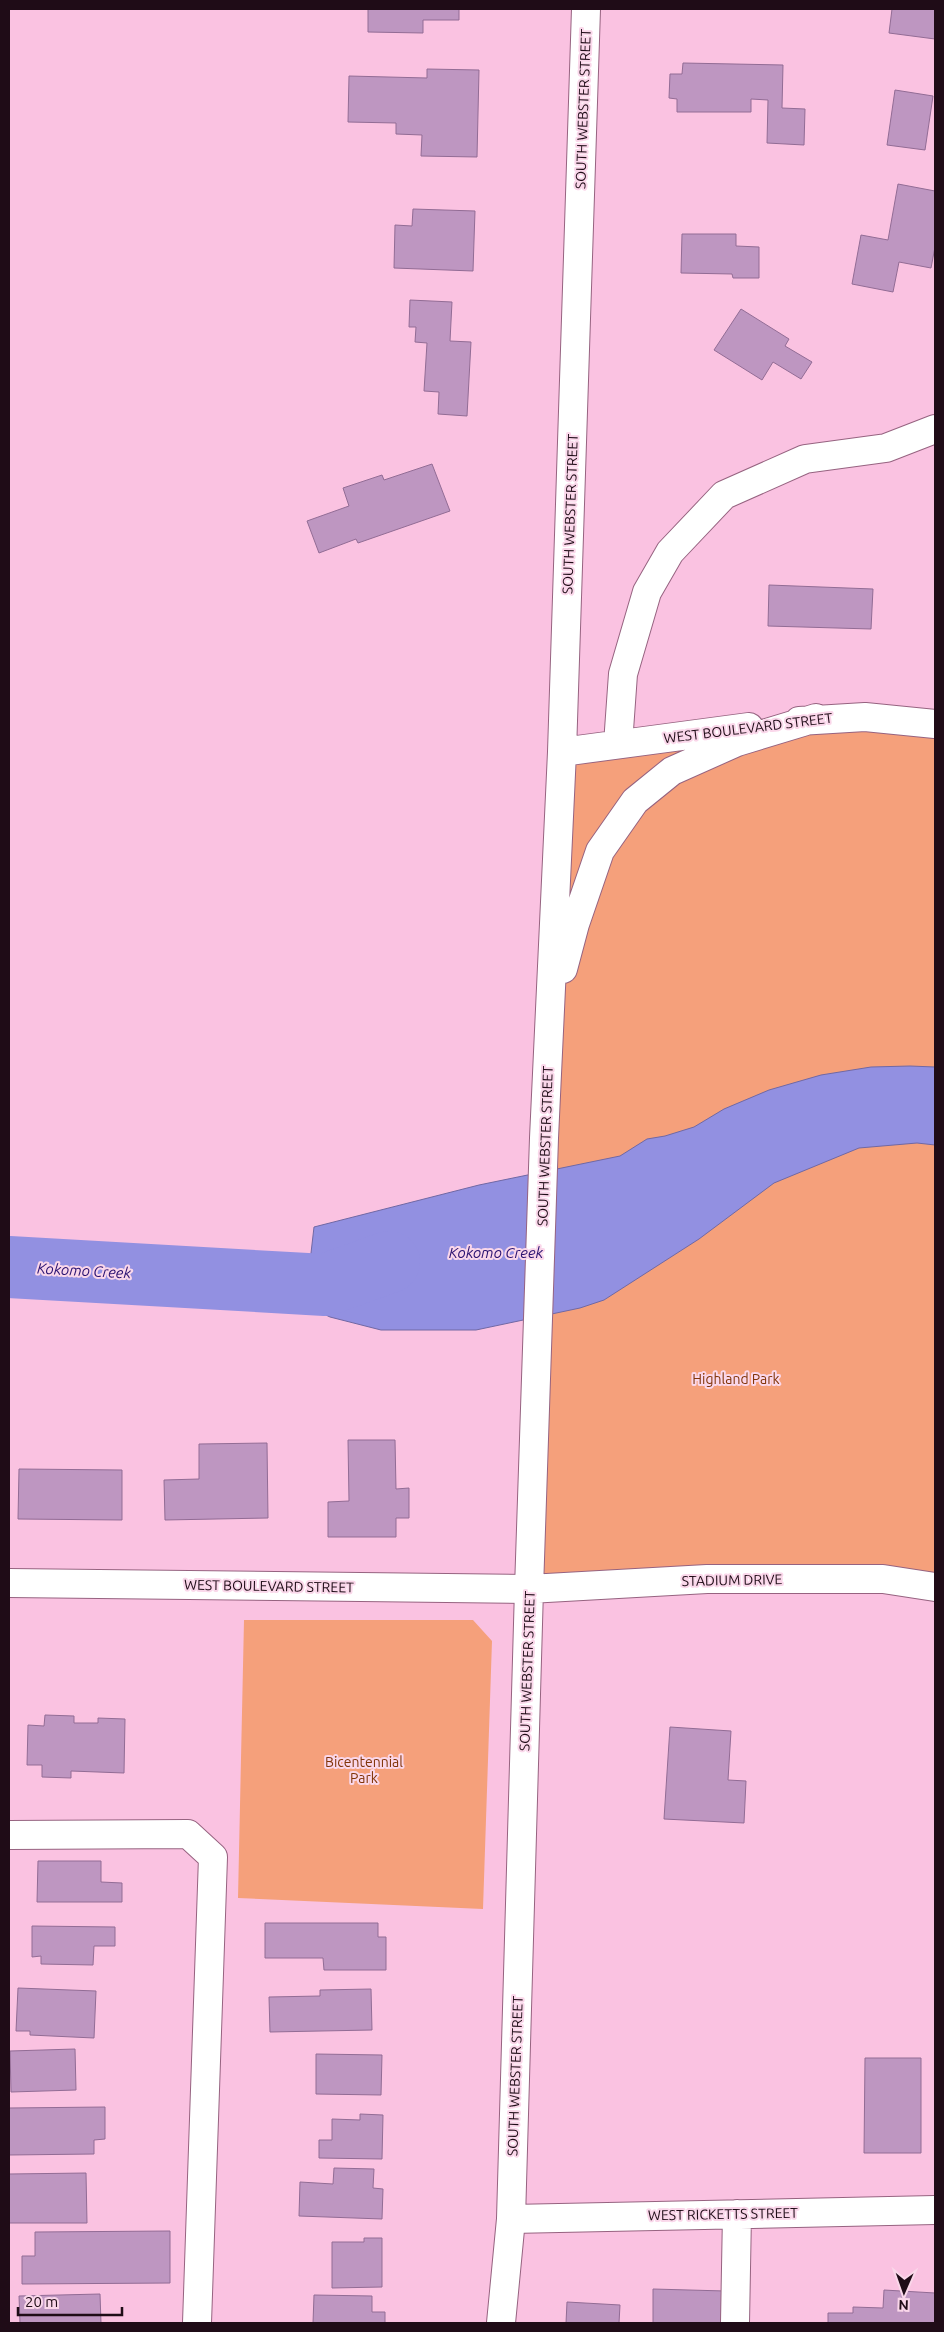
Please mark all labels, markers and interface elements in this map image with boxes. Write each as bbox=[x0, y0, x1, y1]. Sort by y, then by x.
street label: SOUTH WEBSTER STREET bbox=[572, 28, 594, 189]
street label: SOUTH WEBSTER STREET bbox=[559, 433, 581, 594]
street label: WEST BOULEVARD STREET bbox=[663, 710, 833, 746]
street label: SOUTH WEBSTER STREET bbox=[534, 1065, 556, 1226]
water label: Kokomo Creek bbox=[449, 1244, 543, 1261]
water label: Kokomo Creek bbox=[36, 1260, 132, 1281]
park label: Highland Park bbox=[692, 1371, 780, 1387]
street label: STADIUM DRIVE bbox=[681, 1571, 783, 1589]
street label: WEST BOULEVARD STREET bbox=[184, 1577, 354, 1595]
street label: SOUTH WEBSTER STREET bbox=[516, 1590, 538, 1751]
park label: Bicentennial Park bbox=[325, 1754, 403, 1786]
street label: SOUTH WEBSTER STREET bbox=[504, 1995, 526, 2156]
street label: WEST RICKETTS STREET bbox=[648, 2205, 798, 2223]
north arrow bbox=[879, 2267, 929, 2317]
scale bar bbox=[18, 2284, 121, 2316]
text: 20 m bbox=[25, 2293, 58, 2310]
text: N bbox=[898, 2297, 909, 2313]

